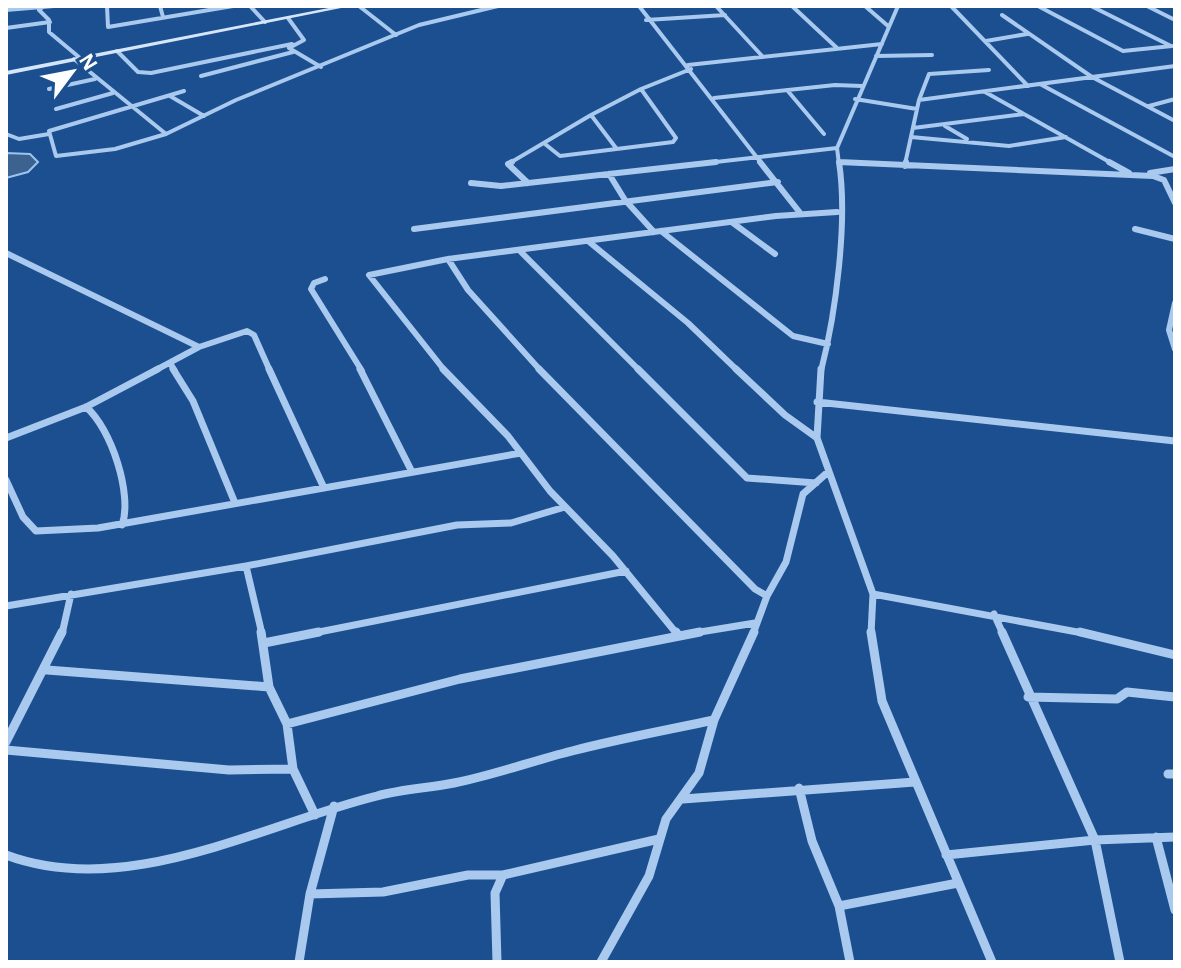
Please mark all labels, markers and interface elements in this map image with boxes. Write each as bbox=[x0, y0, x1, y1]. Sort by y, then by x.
north arrow bbox=[32, 32, 112, 112]
text: N bbox=[75, 50, 101, 74]

